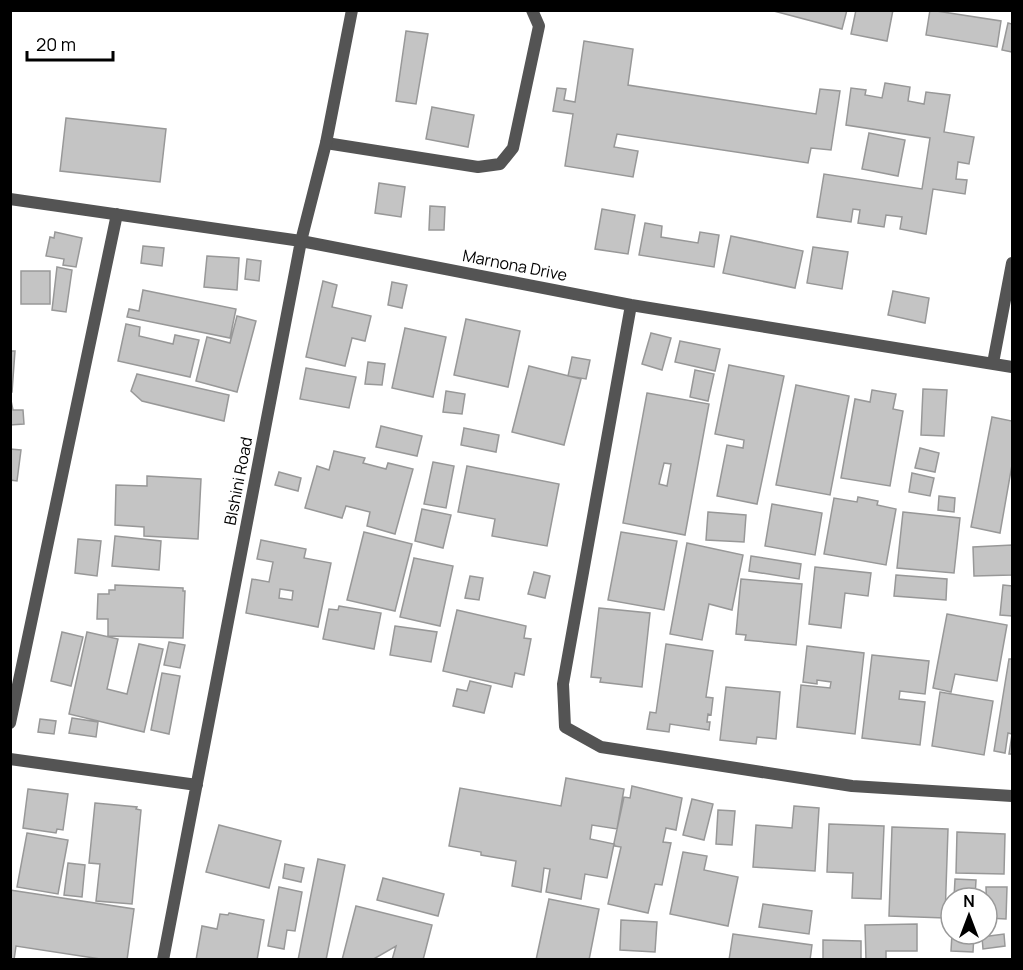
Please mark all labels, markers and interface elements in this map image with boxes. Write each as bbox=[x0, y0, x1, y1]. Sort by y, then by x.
scale bar bbox=[27, 24, 112, 62]
text: 20 m bbox=[36, 32, 76, 56]
street label: Marnona Drive bbox=[461, 244, 569, 286]
street label: BIshini Road bbox=[219, 435, 257, 527]
north arrow bbox=[939, 886, 999, 946]
text: N bbox=[963, 890, 975, 912]

